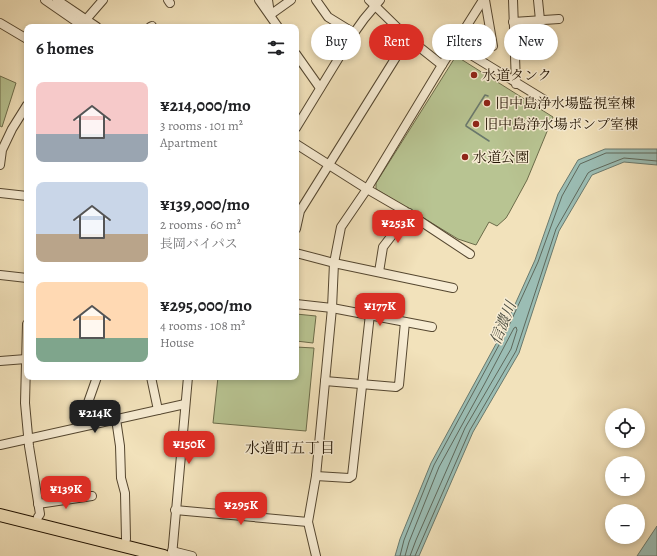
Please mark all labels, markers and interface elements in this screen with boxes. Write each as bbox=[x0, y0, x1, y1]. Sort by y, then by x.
chip: Buy bbox=[311, 24, 361, 60]
chip: Rent bbox=[369, 24, 424, 60]
chip: Filters bbox=[432, 24, 496, 60]
chip: New bbox=[504, 24, 558, 60]
text: 6 homes bbox=[36, 37, 94, 60]
icon: filters bbox=[265, 37, 287, 59]
place label: 水道タンク bbox=[482, 66, 552, 85]
marker: 水道タンク bbox=[469, 70, 479, 80]
text: ¥214,000/mo bbox=[160, 94, 251, 117]
place label: 旧中島浄水場監視室棟 bbox=[495, 94, 635, 113]
icon: home bbox=[68, 98, 116, 146]
marker: 旧中島浄水場監視室棟 bbox=[482, 98, 492, 108]
place label: 旧中島浄水場ポンプ室棟 bbox=[484, 115, 638, 134]
text: 3 rooms · 101 m² bbox=[160, 117, 243, 134]
marker: 旧中島浄水場ポンプ室棟 bbox=[471, 119, 481, 129]
text: Apartment bbox=[160, 134, 218, 151]
place label: 水道公園 bbox=[473, 148, 529, 167]
marker: 水道公園 bbox=[460, 152, 470, 162]
text: ¥139,000/mo bbox=[160, 193, 250, 216]
icon: home bbox=[68, 198, 116, 246]
pin: ¥253K bbox=[370, 210, 426, 244]
text: ¥253K bbox=[381, 214, 415, 231]
text: 2 rooms · 60 m² bbox=[160, 216, 241, 233]
text: 長岡バイパス bbox=[160, 235, 238, 252]
pin: ¥177K bbox=[352, 293, 408, 327]
text: ¥295,000/mo bbox=[160, 294, 252, 317]
text: ¥177K bbox=[364, 297, 396, 314]
water label: 信濃川 bbox=[485, 297, 521, 348]
icon: home bbox=[68, 298, 116, 346]
text: 4 rooms · 108 m² bbox=[160, 317, 245, 334]
text: House bbox=[160, 334, 194, 351]
pin: ¥214K bbox=[67, 400, 123, 434]
text: ¥214K bbox=[78, 404, 112, 421]
map controls bbox=[605, 408, 645, 544]
button: locate bbox=[605, 408, 645, 448]
pin: ¥150K bbox=[161, 431, 217, 465]
text: ¥150K bbox=[173, 435, 205, 452]
district label: 水道町五丁目 bbox=[245, 438, 335, 458]
button: + bbox=[605, 456, 645, 496]
pin: ¥139K bbox=[38, 476, 94, 510]
text: ¥139K bbox=[50, 480, 82, 497]
pin: ¥295K bbox=[213, 492, 269, 526]
text: ¥295K bbox=[224, 496, 258, 513]
button: − bbox=[605, 504, 645, 544]

